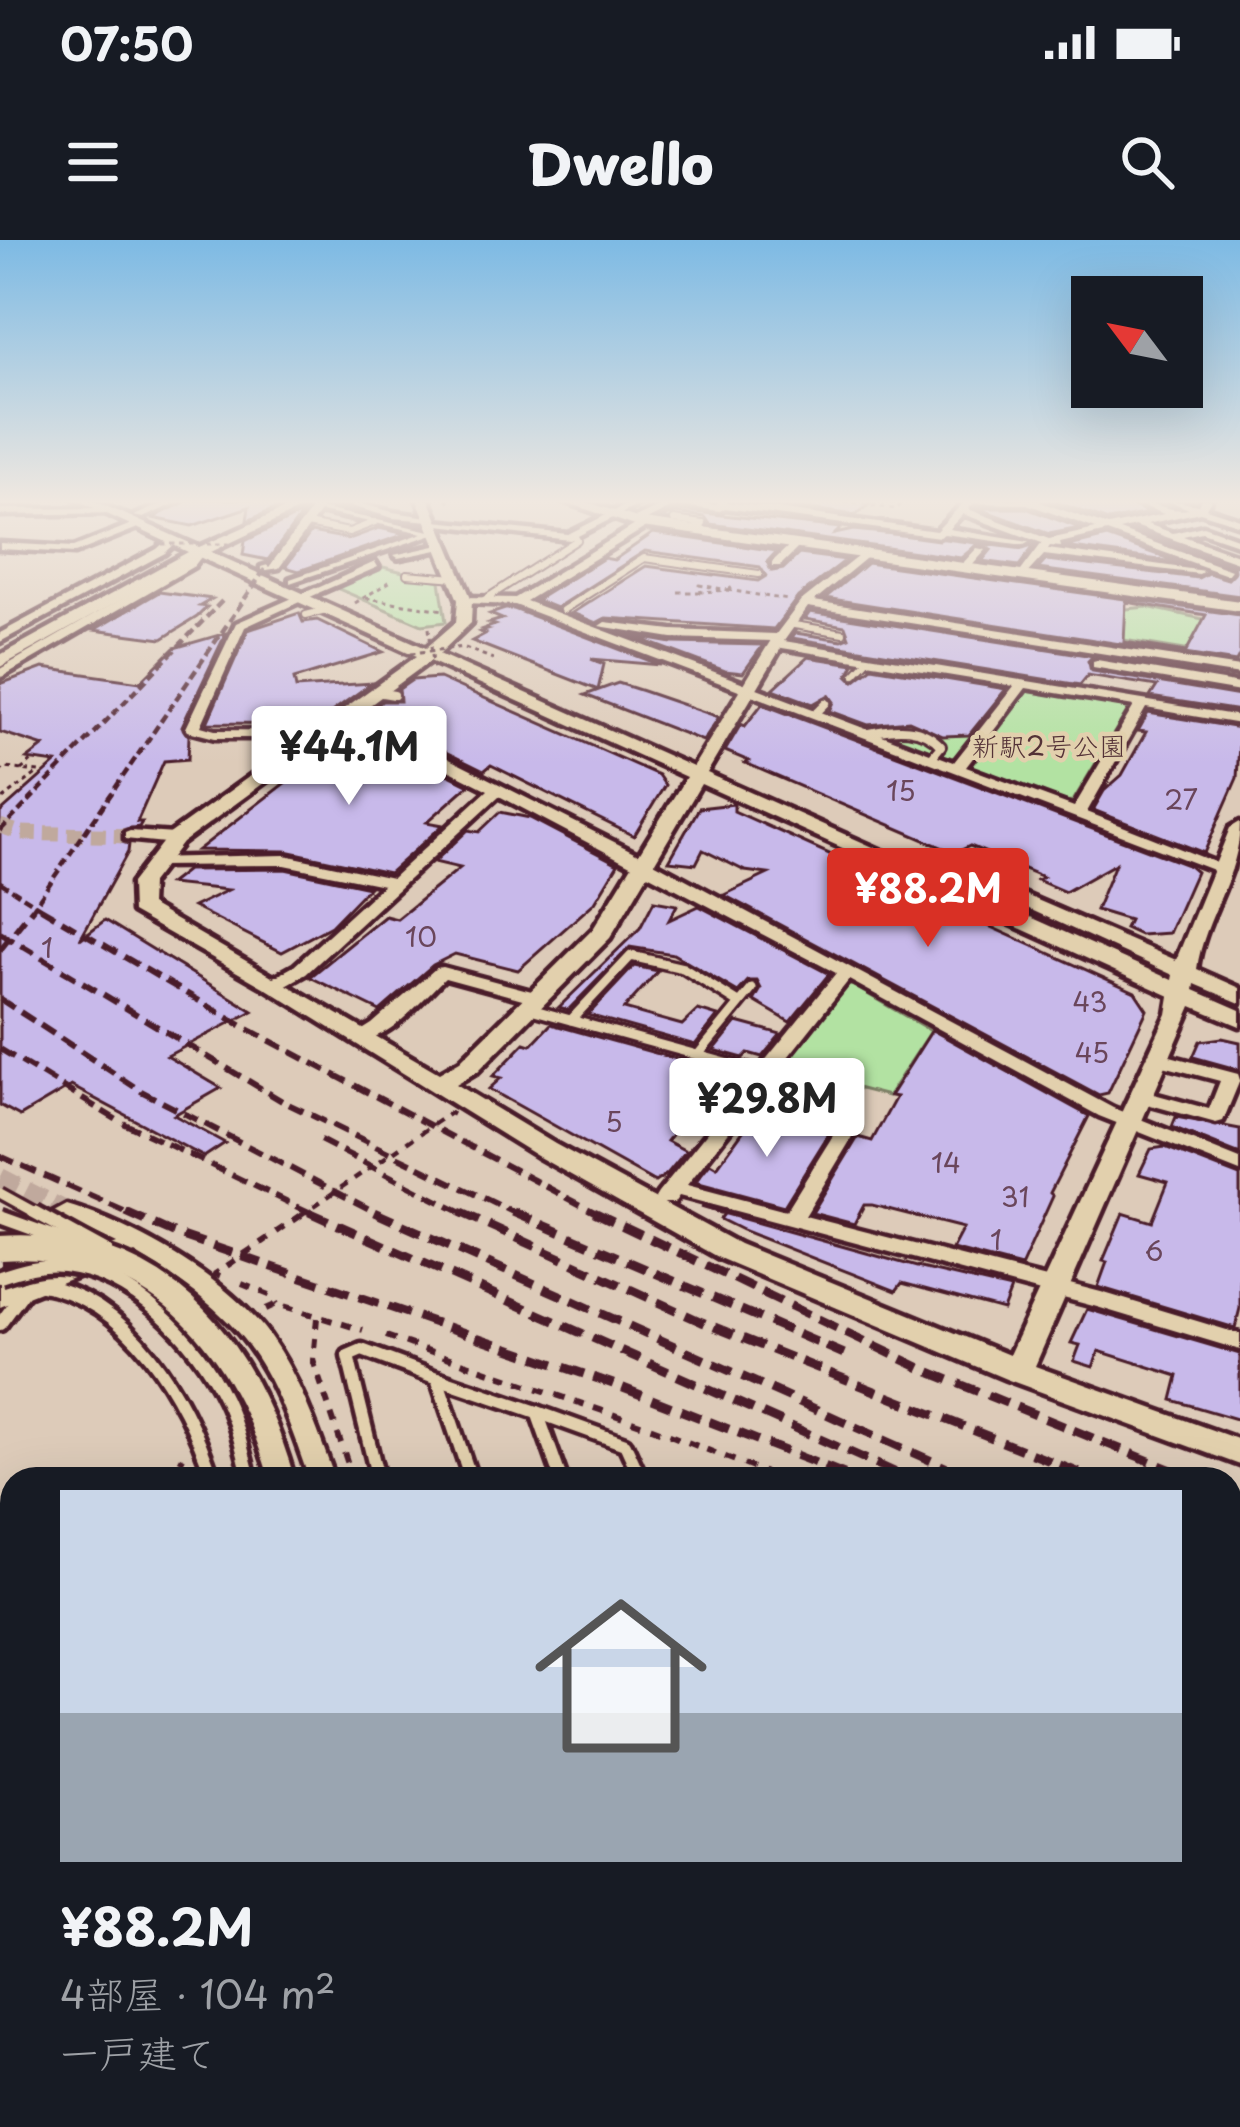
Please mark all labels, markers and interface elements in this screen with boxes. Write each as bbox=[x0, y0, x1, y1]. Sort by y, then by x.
text: 07:50 bbox=[60, 8, 193, 76]
text: Dwello bbox=[527, 122, 713, 203]
icon: menu bbox=[60, 129, 126, 195]
icon: search bbox=[1114, 129, 1180, 195]
north arrow bbox=[1071, 276, 1203, 408]
map controls bbox=[1071, 276, 1203, 408]
pin: ¥44.1M bbox=[251, 706, 447, 808]
text: ¥44.1M bbox=[279, 715, 419, 774]
park label: 新駅2号公園 bbox=[972, 724, 1126, 765]
house number: 15 bbox=[886, 769, 916, 810]
house number: 27 bbox=[1164, 778, 1198, 819]
pin: ¥88.2M bbox=[830, 848, 1026, 950]
text: ¥88.2M bbox=[854, 857, 1002, 916]
house number: 10 bbox=[405, 915, 437, 956]
house number: 1 bbox=[41, 926, 53, 967]
house number: 43 bbox=[1073, 980, 1108, 1021]
house number: 45 bbox=[1075, 1031, 1109, 1072]
pin: ¥29.8M bbox=[669, 1058, 865, 1160]
text: ¥29.8M bbox=[696, 1067, 838, 1126]
house number: 5 bbox=[605, 1100, 623, 1141]
house number: 14 bbox=[931, 1141, 961, 1182]
house number: 31 bbox=[1001, 1175, 1029, 1216]
house number: 1 bbox=[990, 1218, 1002, 1259]
house number: 6 bbox=[1145, 1229, 1163, 1270]
icon: home bbox=[513, 1568, 729, 1784]
text: ¥88.2M bbox=[60, 1886, 254, 1963]
text: 4部屋 · 104 m² bbox=[60, 1963, 336, 2022]
text: 一戸建て bbox=[60, 2022, 216, 2081]

